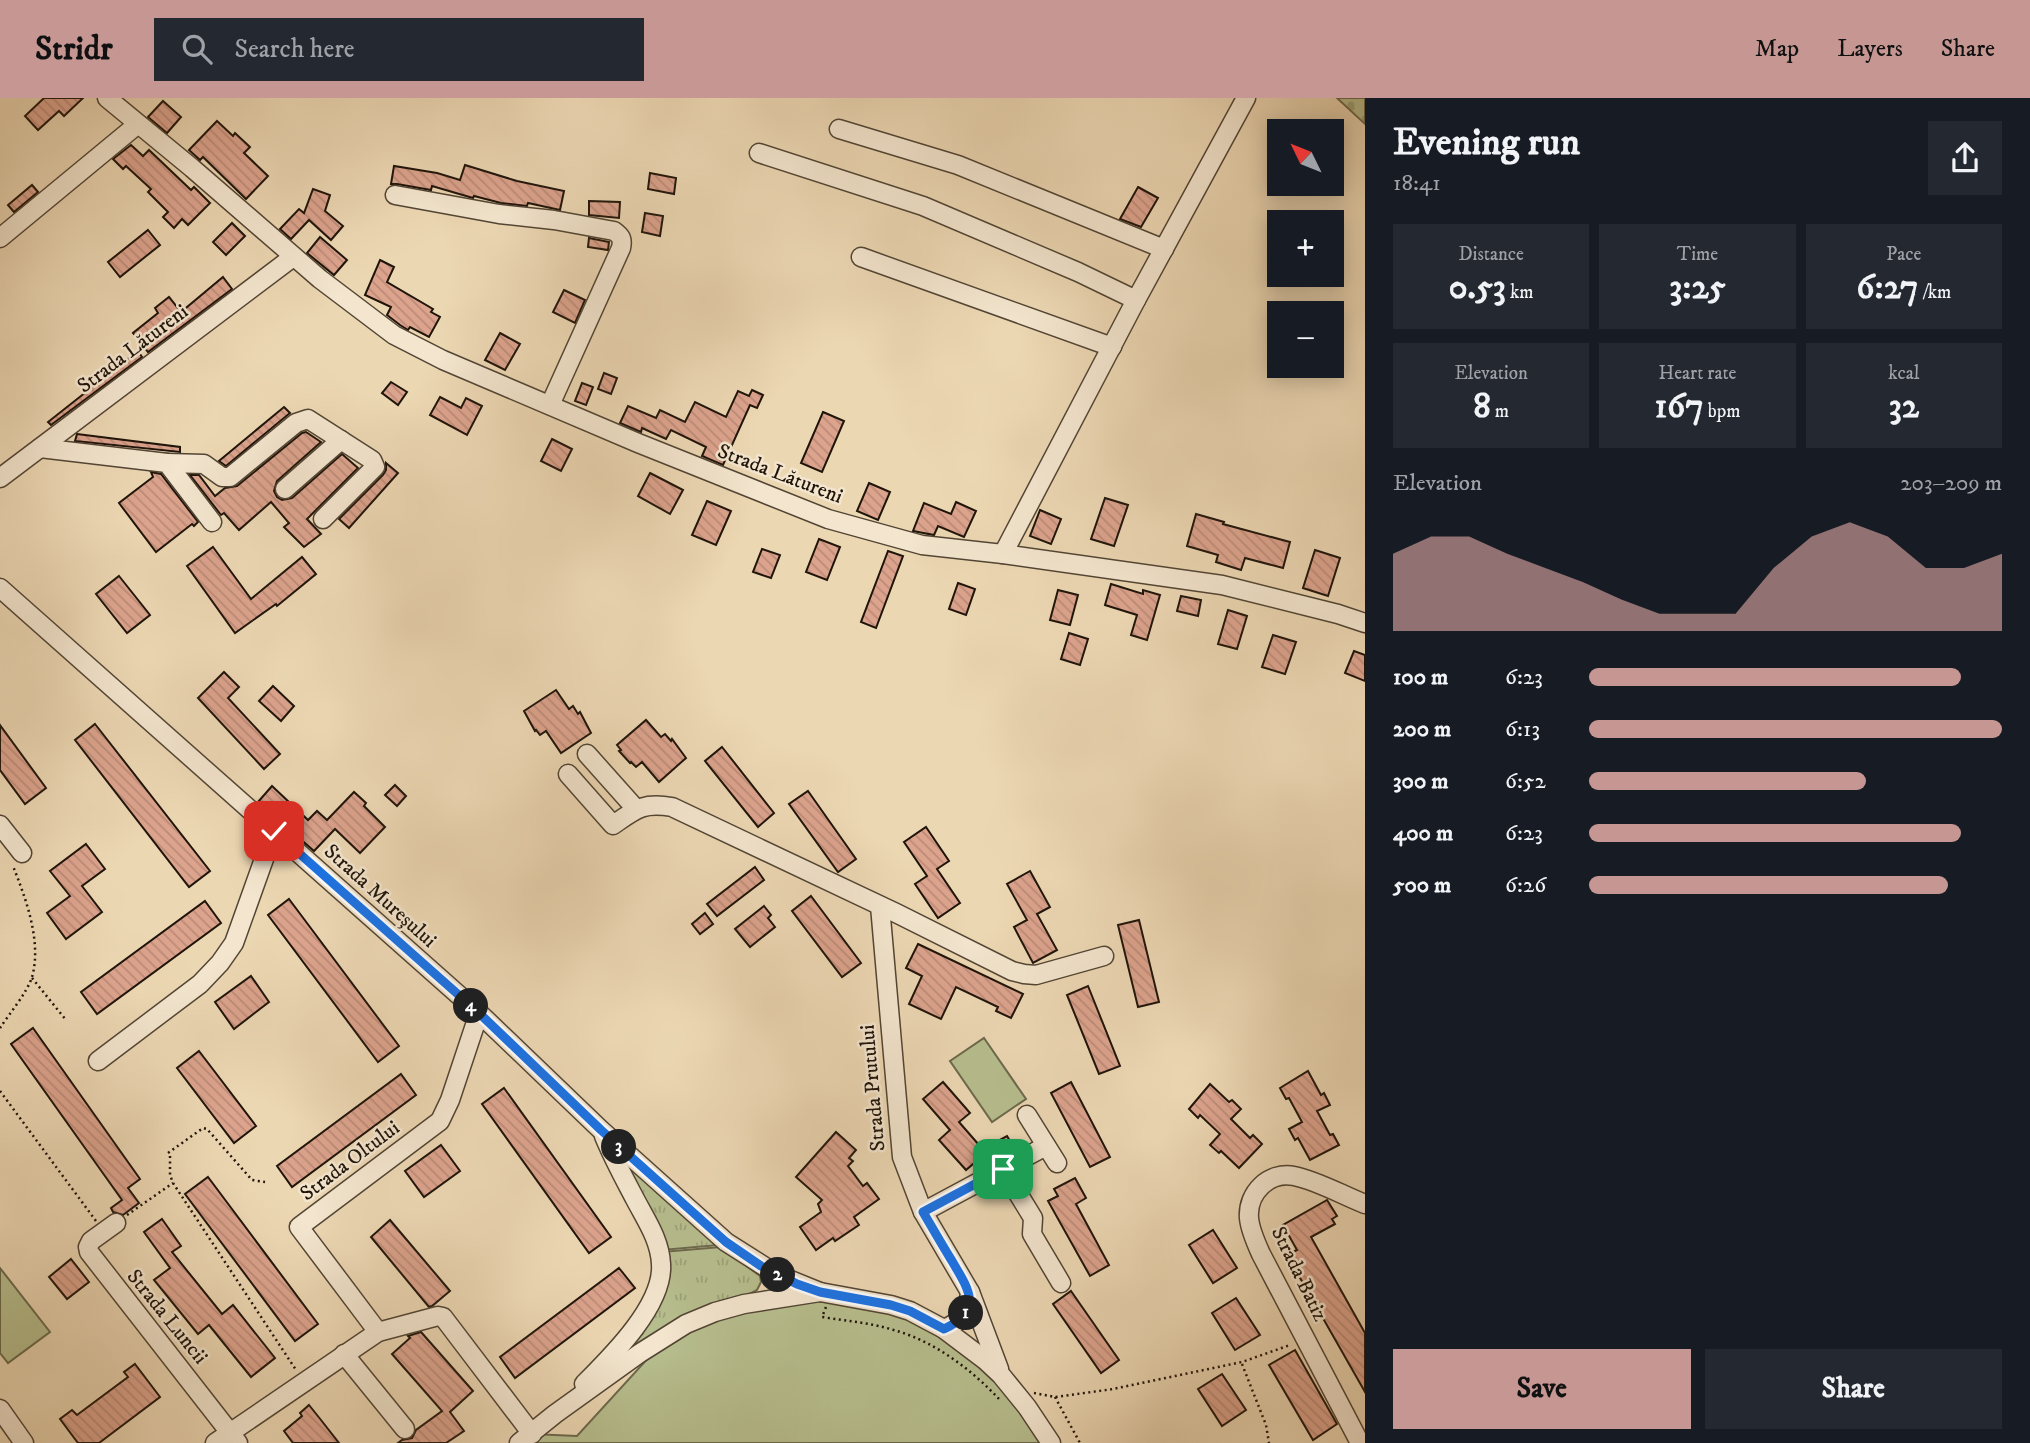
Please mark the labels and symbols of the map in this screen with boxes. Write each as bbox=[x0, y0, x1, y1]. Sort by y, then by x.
north arrow bbox=[1267, 119, 1344, 196]
street label: Strada Lătureni bbox=[72, 299, 194, 399]
street label: Strada Lătureni bbox=[714, 438, 846, 510]
pin bbox=[244, 801, 304, 861]
street label: Strada Mureșului bbox=[318, 839, 442, 953]
pin: 4 bbox=[454, 988, 489, 1024]
street label: Strada Prutului bbox=[855, 1024, 891, 1152]
street label: Strada Oltului bbox=[295, 1115, 405, 1207]
pin: 3 bbox=[602, 1130, 636, 1164]
pin bbox=[973, 1139, 1033, 1199]
street label: Strada Batiz bbox=[1265, 1223, 1333, 1325]
pin: 2 bbox=[760, 1258, 796, 1292]
street label: Strada Luncii bbox=[121, 1264, 213, 1370]
pin: 1 bbox=[948, 1296, 984, 1330]

